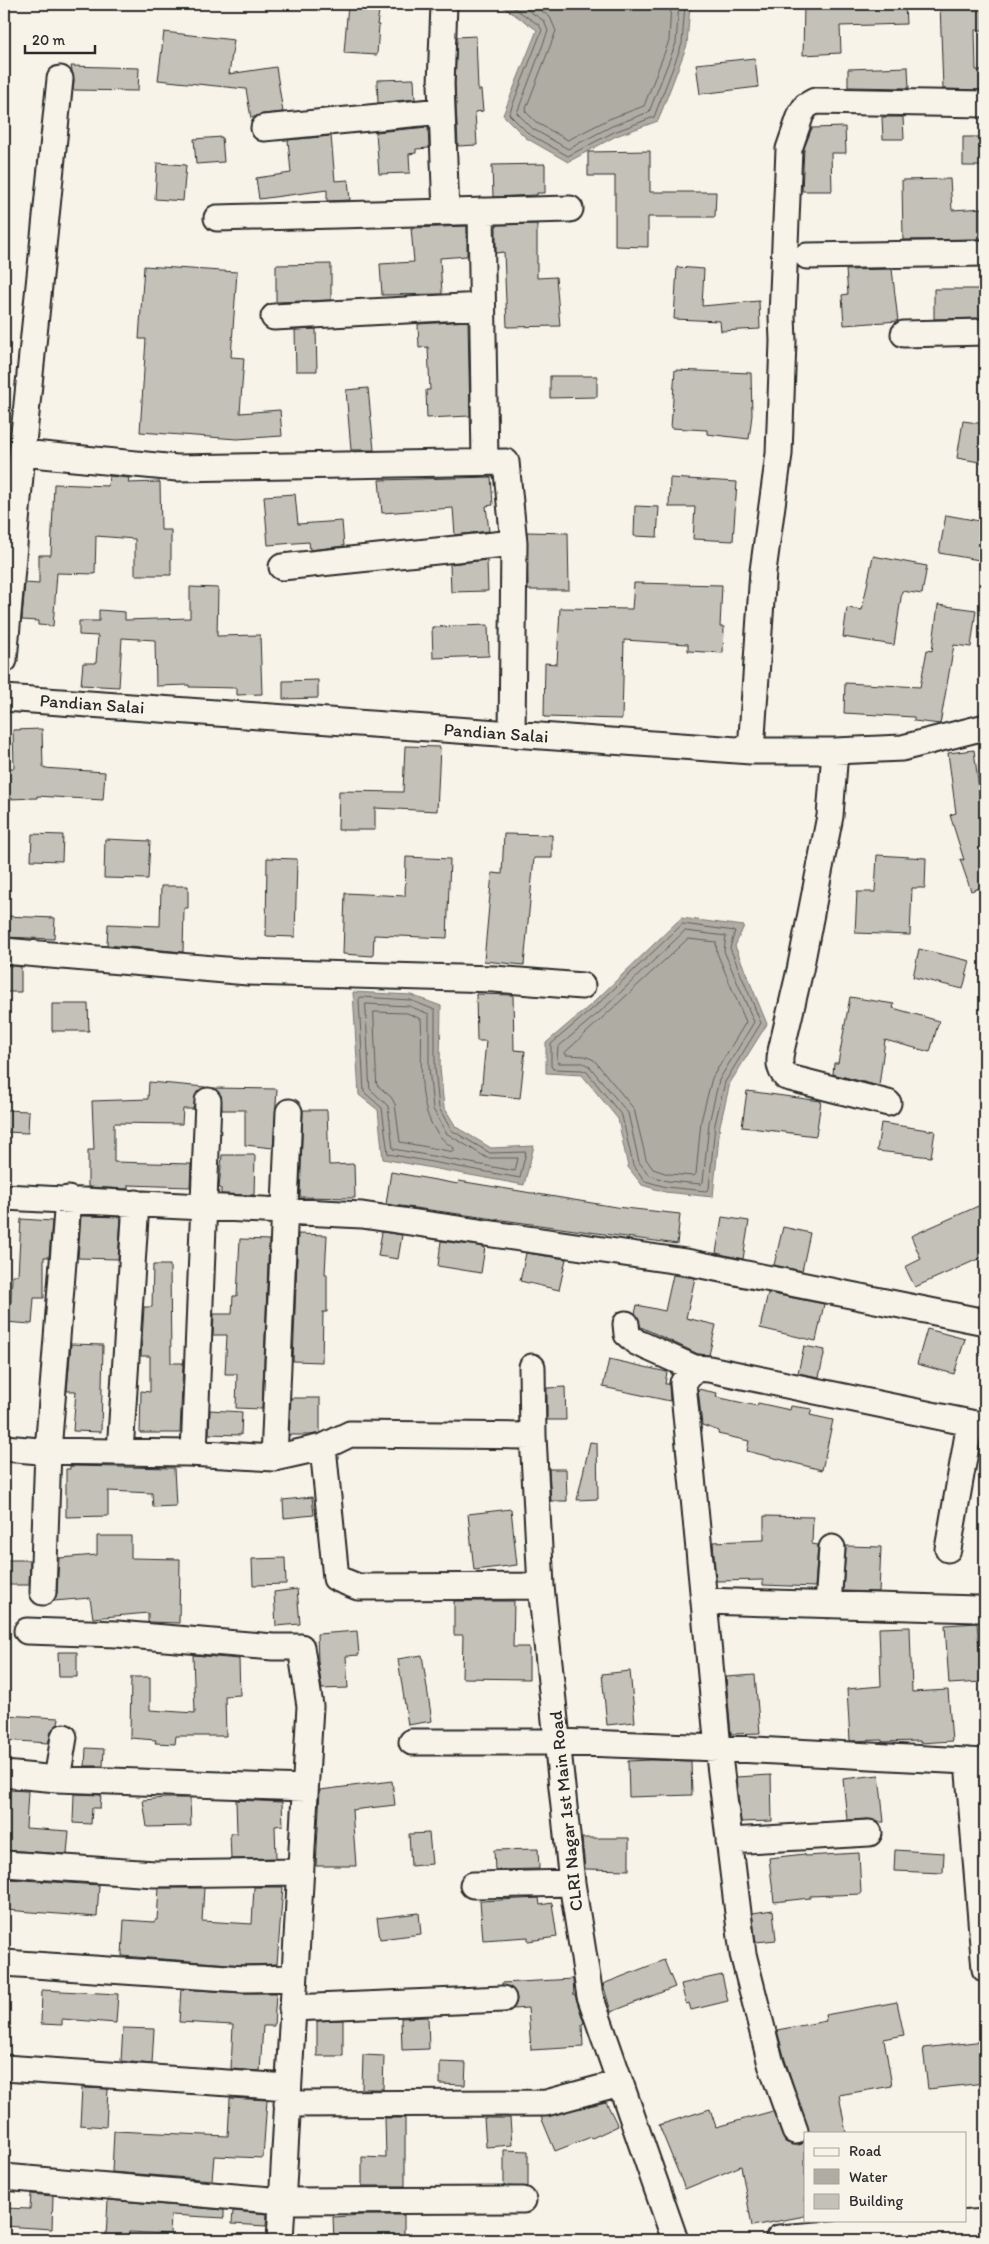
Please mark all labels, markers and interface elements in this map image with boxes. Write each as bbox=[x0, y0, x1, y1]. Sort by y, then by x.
scale bar bbox=[25, 22, 95, 54]
text: 20 m bbox=[32, 31, 66, 49]
street label: Pandian Salai bbox=[39, 689, 145, 719]
street label: Pandian Salai bbox=[443, 718, 549, 748]
street label: CLRI Nagar 1st Main Road bbox=[545, 1709, 587, 1912]
legend bbox=[804, 2132, 966, 2222]
text: Road bbox=[849, 2142, 882, 2160]
text: Water bbox=[849, 2168, 888, 2186]
text: Building bbox=[849, 2192, 903, 2210]

